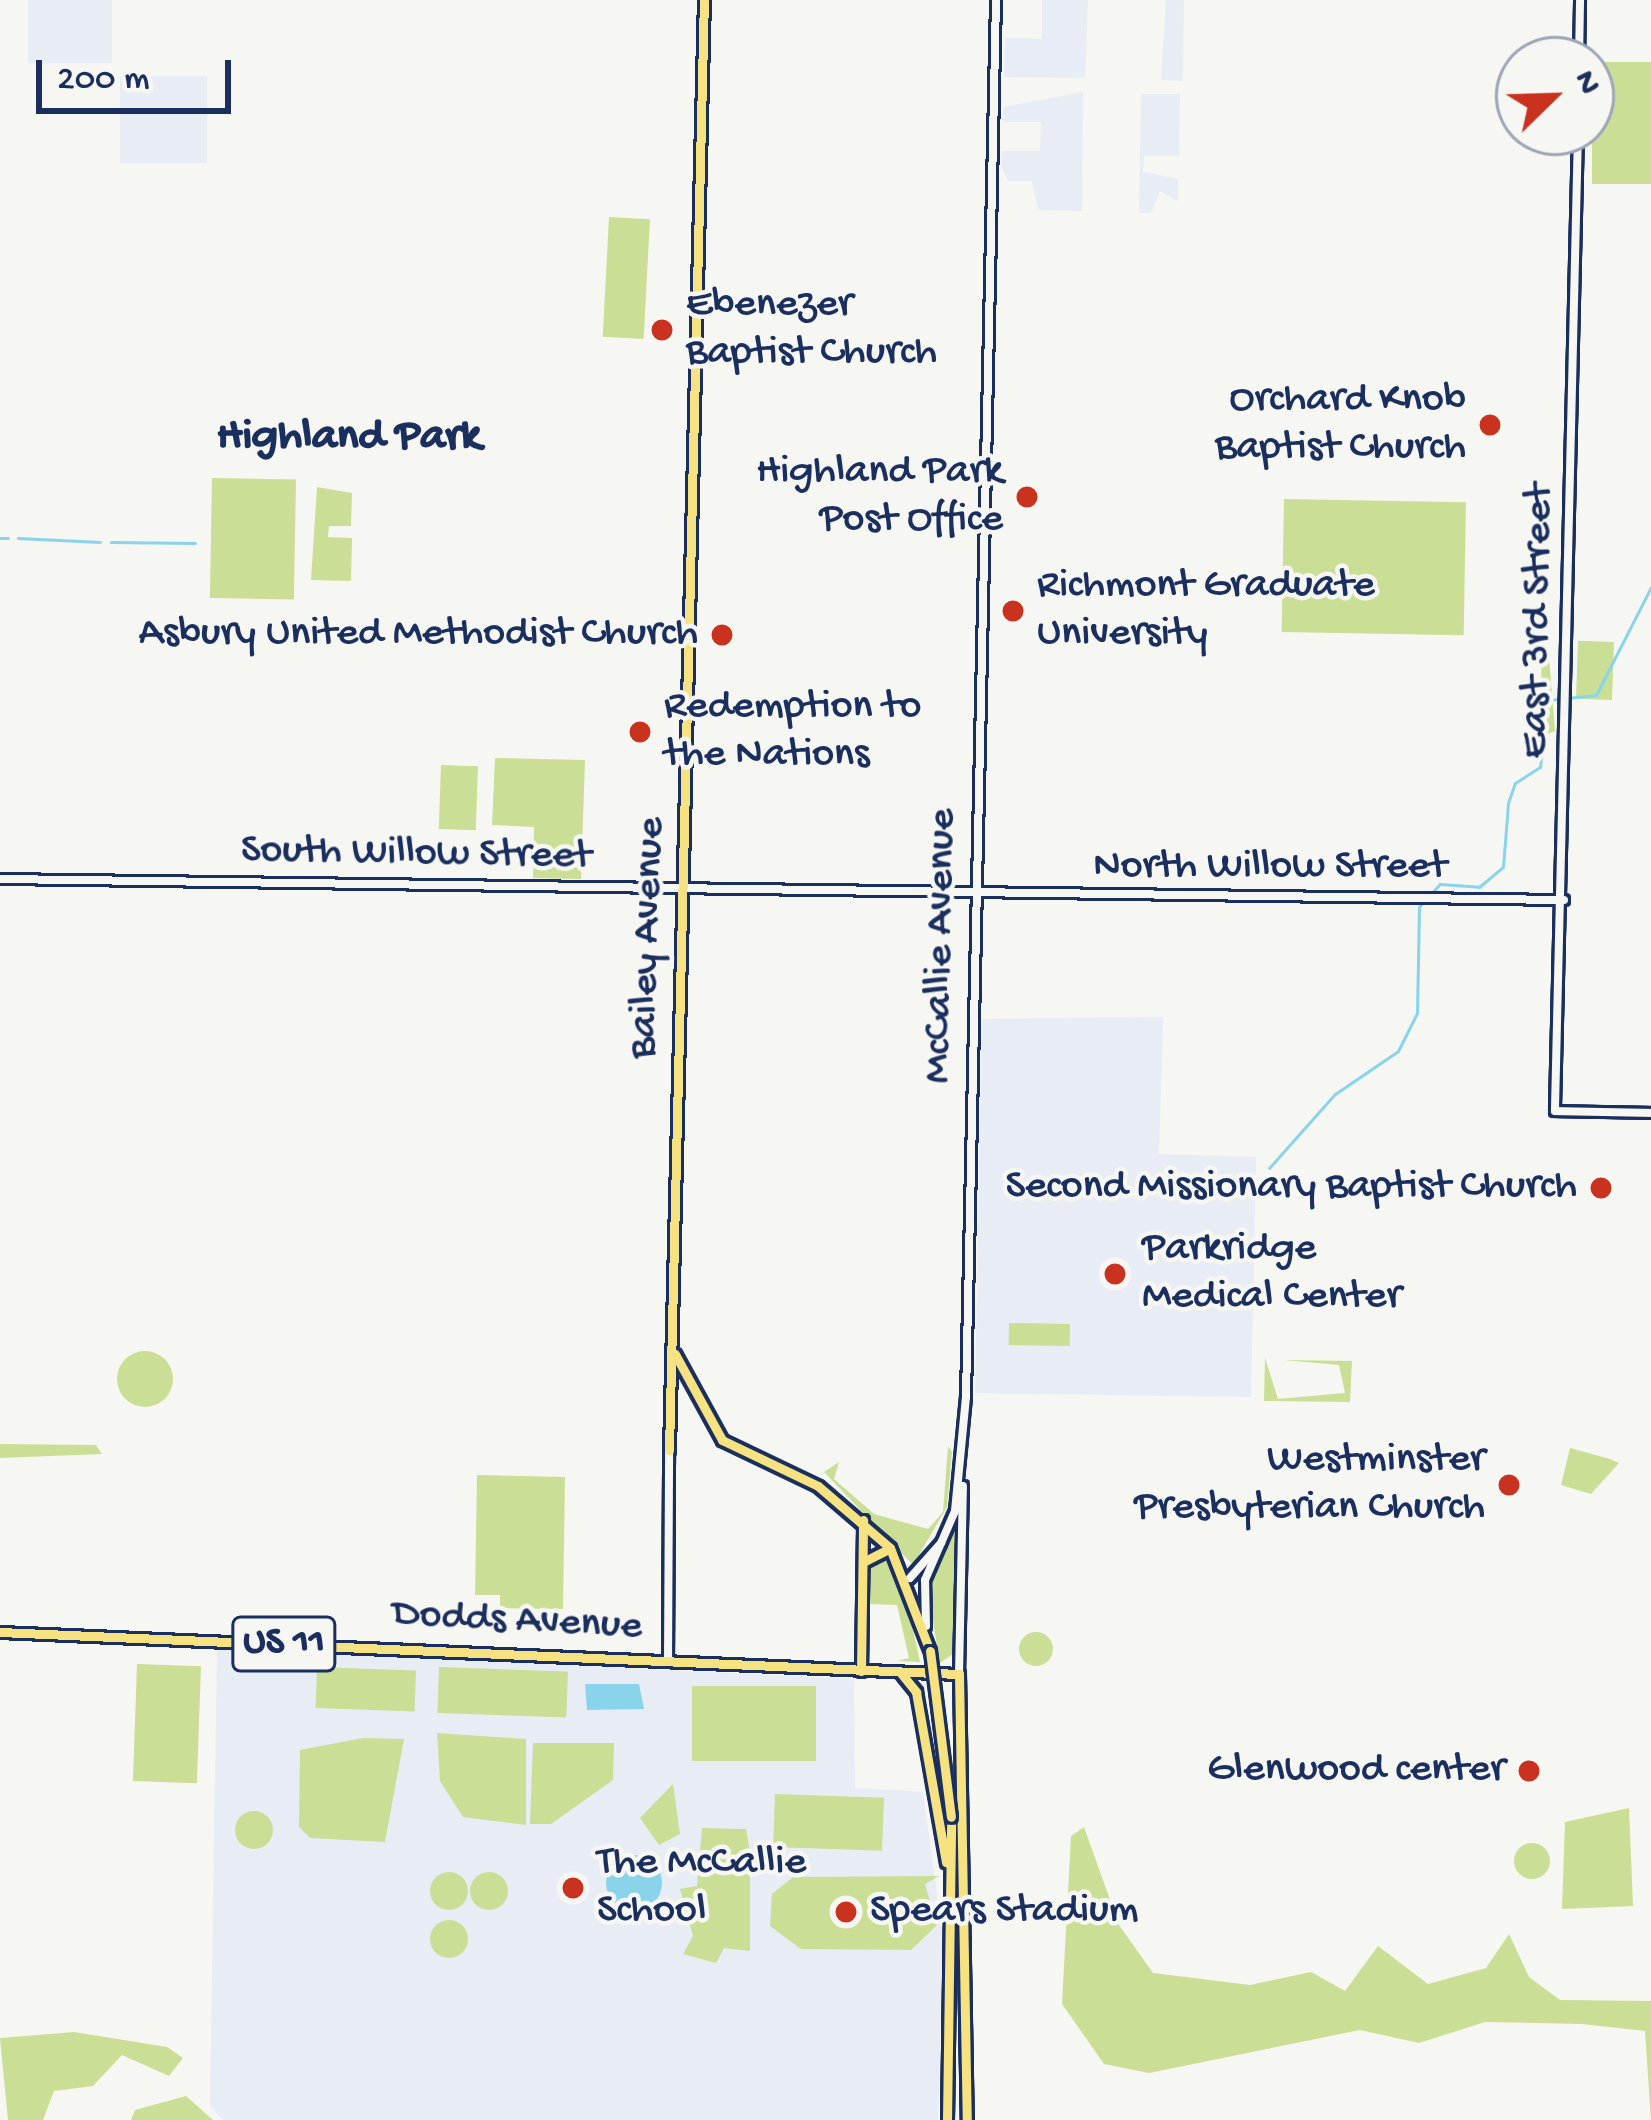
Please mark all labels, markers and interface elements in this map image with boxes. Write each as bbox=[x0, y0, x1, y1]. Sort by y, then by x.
scale bar bbox=[42, 36, 237, 110]
north arrow bbox=[1495, 36, 1615, 156]
text: 200 m bbox=[57, 59, 150, 102]
text: N bbox=[1564, 66, 1607, 100]
place label: Ebenezer Baptist Church bbox=[686, 281, 937, 380]
marker: Ebenezer Baptist Church bbox=[649, 317, 675, 343]
place label: Orchard Knob Baptist Church bbox=[1215, 376, 1466, 474]
district label: Highland Park bbox=[217, 411, 481, 465]
marker: Orchard Knob Baptist Church bbox=[1477, 412, 1503, 438]
place label: Highland Park Post Office bbox=[756, 448, 1003, 546]
street label: East 3rd Street bbox=[1511, 483, 1567, 759]
marker: Highland Park Post Office bbox=[1014, 484, 1040, 510]
place label: Richmont Graduate University bbox=[1037, 562, 1375, 660]
marker: Richmont Graduate University bbox=[1000, 598, 1026, 624]
place label: Asbury United Methodist Church bbox=[138, 610, 698, 660]
marker: Asbury United Methodist Church bbox=[709, 622, 735, 648]
place label: Redemption to the Nations bbox=[664, 683, 921, 782]
marker: Redemption to the Nations bbox=[627, 719, 653, 745]
street label: McCallie Avenue bbox=[914, 808, 970, 1084]
street label: Bailey Avenue bbox=[620, 816, 678, 1060]
street label: South Willow Street bbox=[240, 827, 592, 883]
street label: North Willow Street bbox=[1093, 843, 1447, 893]
place label: Second Missionary Baptist Church bbox=[1005, 1163, 1577, 1213]
marker: Second Missionary Baptist Church bbox=[1588, 1175, 1614, 1201]
place label: Parkridge Medical Center bbox=[1142, 1225, 1401, 1324]
marker: Parkridge Medical Center bbox=[1099, 1258, 1131, 1290]
place label: Westminster Presbyterian Church bbox=[1134, 1436, 1485, 1534]
marker: Westminster Presbyterian Church bbox=[1496, 1472, 1522, 1498]
street label: Dodds Avenue bbox=[391, 1590, 643, 1654]
road number: US 11 bbox=[230, 1611, 338, 1677]
place label: Glenwood center bbox=[1207, 1746, 1505, 1796]
marker: Glenwood center bbox=[1516, 1758, 1542, 1784]
place label: The McCallie School bbox=[597, 1839, 806, 1938]
marker: The McCallie School bbox=[560, 1875, 586, 1901]
place label: Spears Stadium bbox=[870, 1887, 1139, 1937]
marker: Spears Stadium bbox=[833, 1899, 859, 1925]

